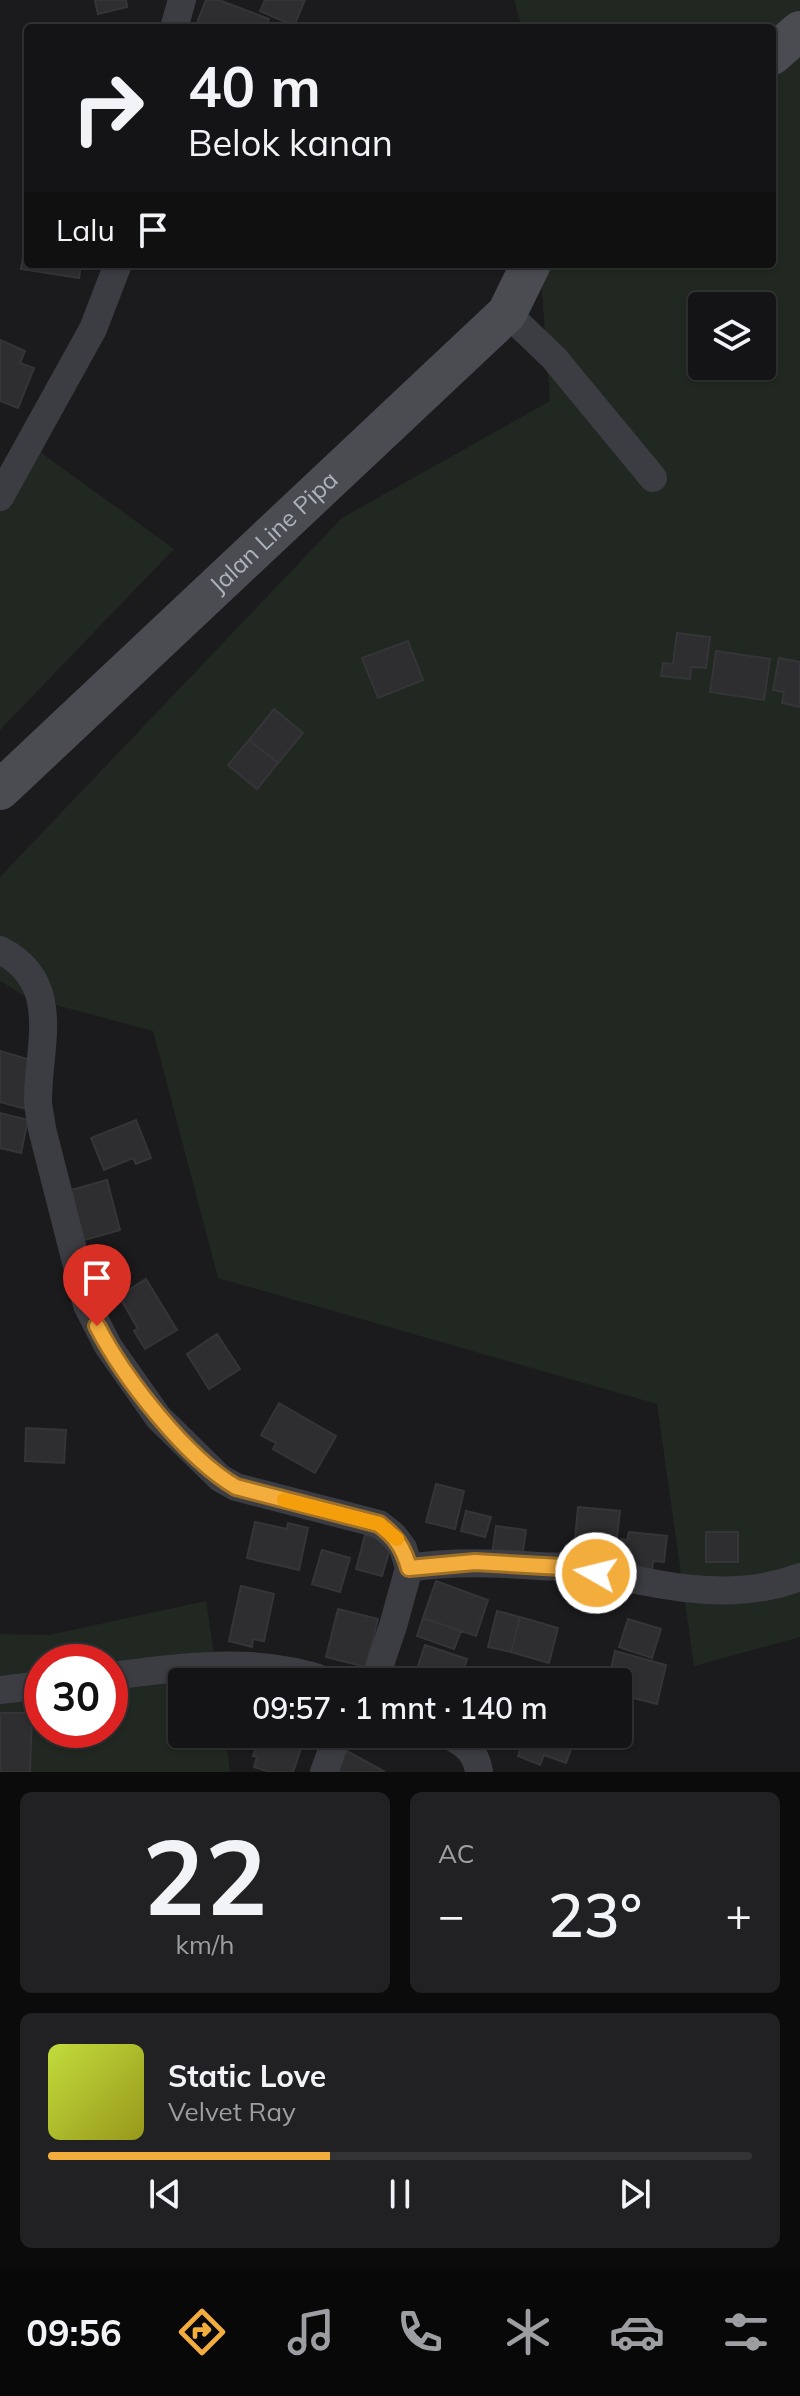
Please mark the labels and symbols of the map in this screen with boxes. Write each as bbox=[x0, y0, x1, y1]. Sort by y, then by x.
street label: Jalan Line Pipa bbox=[203, 464, 344, 599]
pin bbox=[63, 1244, 131, 1326]
position arrow bbox=[554, 1531, 638, 1615]
speed limit sign: 30 bbox=[24, 1644, 128, 1748]

